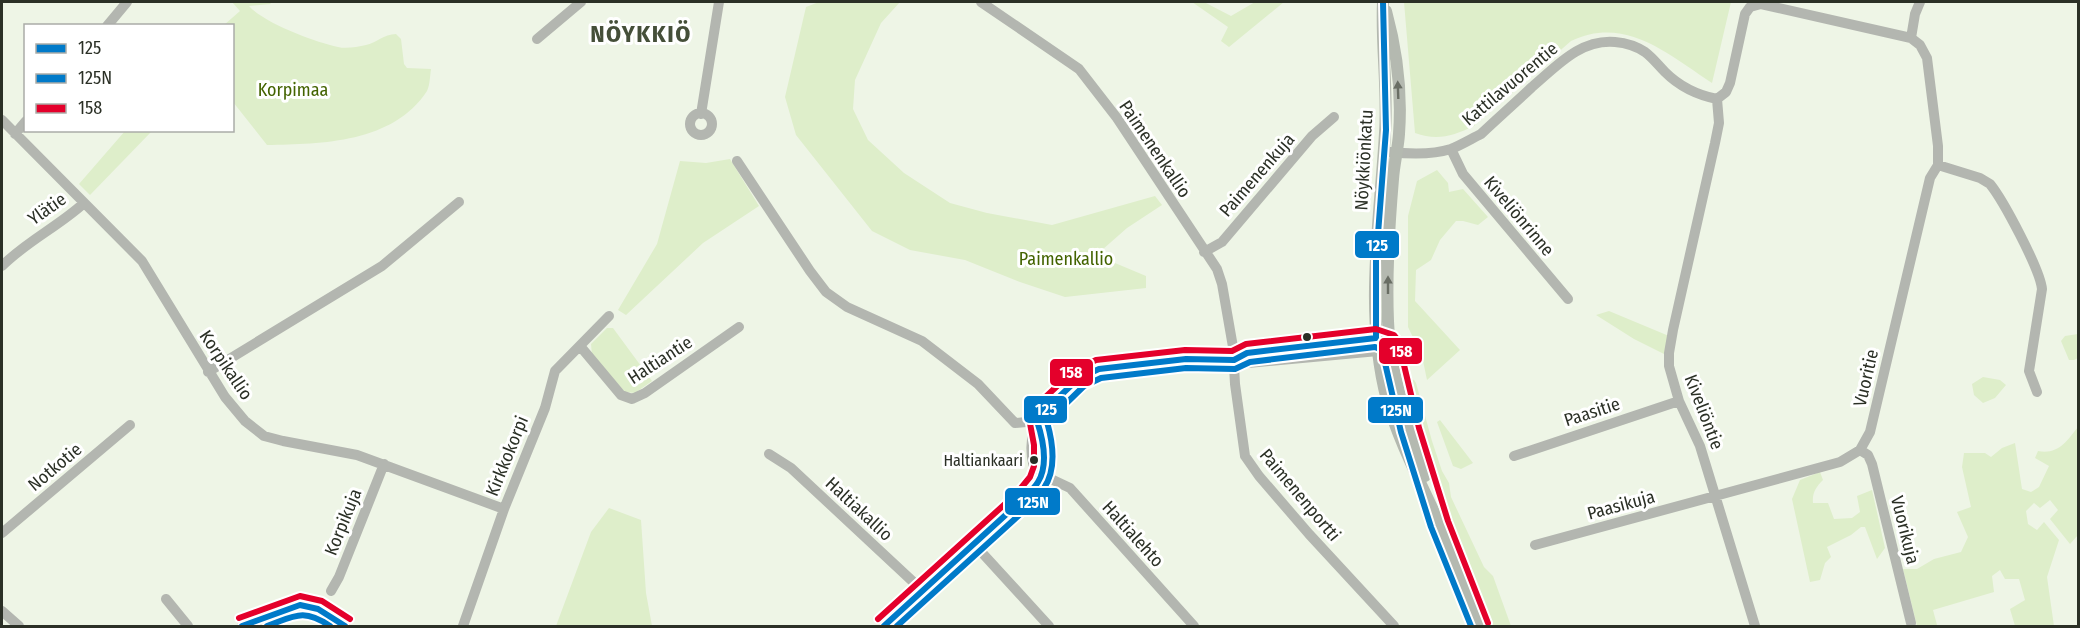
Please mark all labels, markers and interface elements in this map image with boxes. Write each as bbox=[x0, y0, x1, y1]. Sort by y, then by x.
district label: NÖYKKIÖ bbox=[590, 20, 692, 48]
legend bbox=[24, 24, 234, 132]
text: 125 bbox=[78, 37, 101, 59]
street label: Kattilavuorentie bbox=[1458, 38, 1562, 130]
text: 125N bbox=[78, 67, 112, 89]
park label: Korpimaa bbox=[258, 79, 328, 101]
one-way arrow bbox=[1394, 81, 1403, 100]
street label: Paimenenkallio bbox=[1114, 96, 1196, 202]
text: 158 bbox=[78, 97, 102, 119]
street label: Nöykkiönkatu bbox=[1350, 109, 1378, 211]
street label: Paimenenkuja bbox=[1215, 129, 1299, 221]
street label: Kiveliönrinne bbox=[1479, 171, 1559, 261]
street label: Ylätie bbox=[24, 188, 70, 230]
line badge: 125 bbox=[1354, 230, 1400, 259]
text: 125 bbox=[1366, 236, 1388, 255]
park label: Paimenkallio bbox=[1019, 248, 1113, 270]
one-way arrow bbox=[1383, 275, 1393, 294]
street label: Korpikallio bbox=[195, 326, 257, 404]
street label: Haltiantie bbox=[624, 331, 696, 389]
unlabelled marker bbox=[1301, 331, 1313, 343]
line badge: 158 bbox=[1378, 337, 1423, 365]
text: 158 bbox=[1389, 342, 1413, 361]
street label: Vuoritie bbox=[1849, 347, 1883, 409]
line badge: 158 bbox=[1049, 358, 1094, 387]
text: 158 bbox=[1059, 363, 1083, 382]
street label: Kiveliöntie bbox=[1680, 371, 1728, 453]
street label: Paasitie bbox=[1561, 393, 1623, 431]
line badge: 125 bbox=[1023, 395, 1068, 424]
line badge: 125N bbox=[1367, 396, 1424, 424]
text: 125 bbox=[1035, 400, 1057, 419]
text: 125N bbox=[1380, 401, 1412, 420]
street label: Kirkkokorpi bbox=[481, 413, 533, 499]
street label: Notkotie bbox=[24, 438, 86, 496]
street label: Paimenenportti bbox=[1255, 444, 1345, 546]
place label: Haltiankaari bbox=[943, 451, 1023, 470]
marker: Haltiankaari bbox=[1028, 454, 1040, 466]
street label: Haltiakallio bbox=[821, 472, 897, 546]
street label: Korpikuja bbox=[320, 485, 366, 559]
street label: Paasikuja bbox=[1585, 485, 1657, 525]
line badge: 125N bbox=[1004, 487, 1061, 516]
text: 125N bbox=[1017, 493, 1049, 512]
street label: Vuorikuja bbox=[1886, 494, 1924, 567]
street label: Haltialehto bbox=[1098, 496, 1168, 572]

